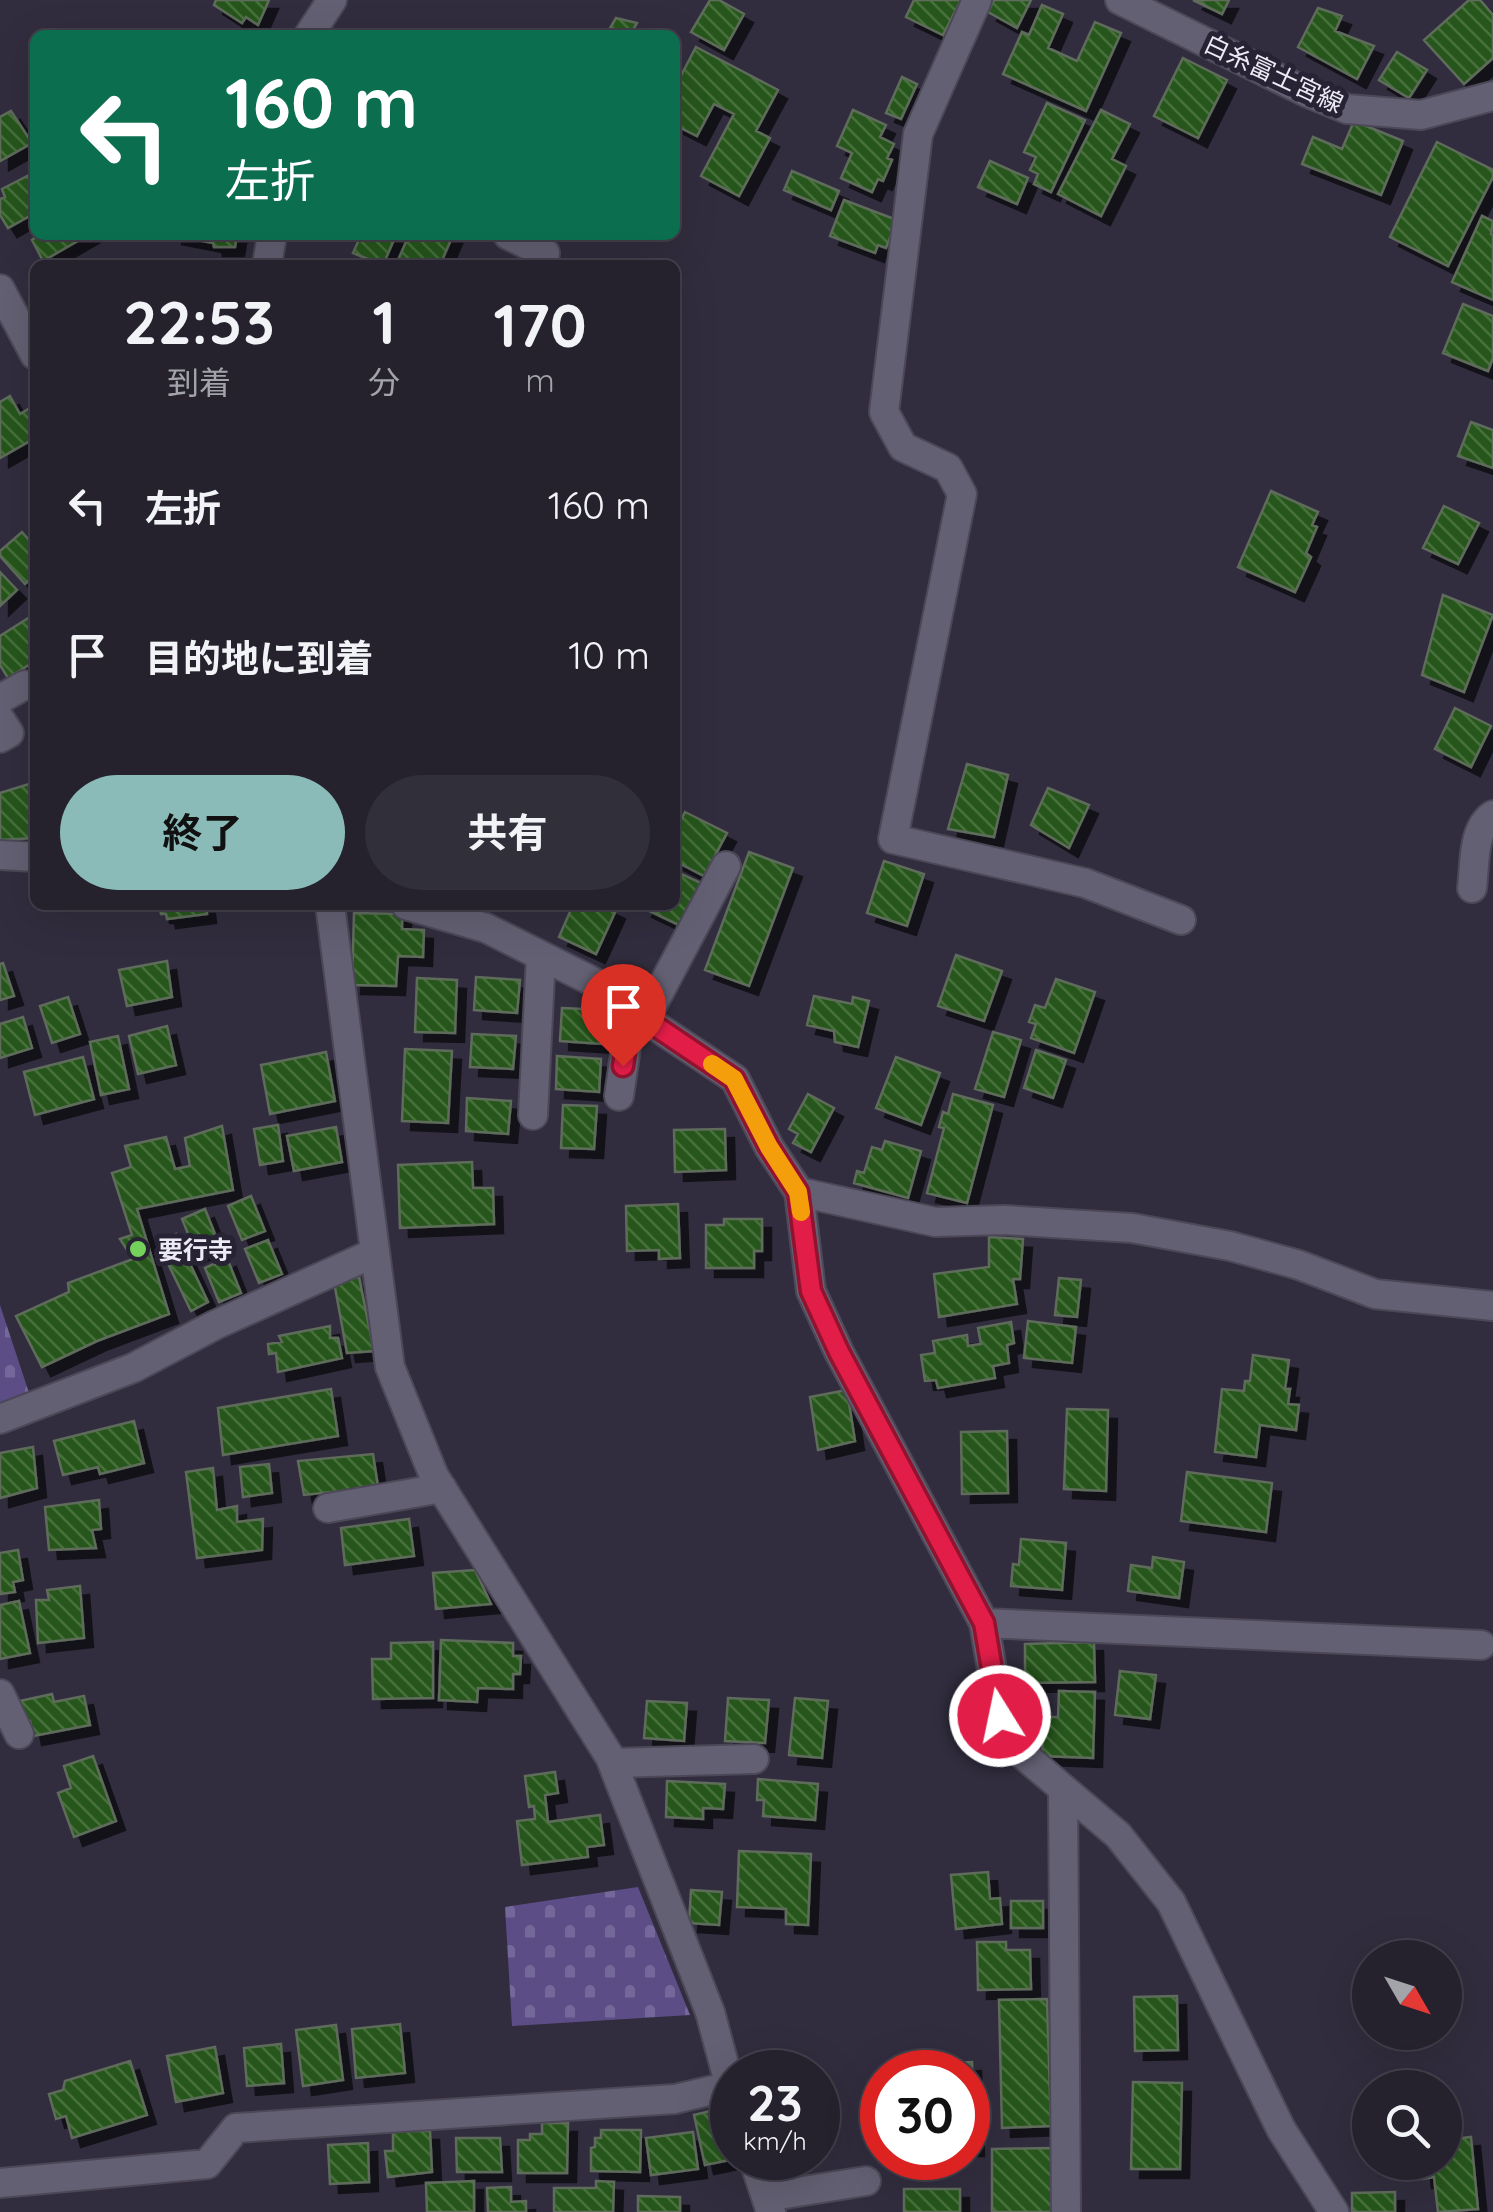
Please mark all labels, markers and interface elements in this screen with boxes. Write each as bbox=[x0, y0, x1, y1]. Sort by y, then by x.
street label: 白糸富士宮線 bbox=[1199, 27, 1349, 119]
text: 160 m bbox=[225, 58, 418, 146]
icon: left bbox=[60, 70, 190, 200]
text: 左折 bbox=[225, 152, 315, 208]
text: 22:53 bbox=[123, 284, 275, 359]
text: 1 bbox=[372, 284, 396, 359]
text: 170 bbox=[494, 287, 587, 362]
text: m bbox=[525, 360, 555, 400]
text: 到着 bbox=[167, 362, 231, 402]
text: 分 bbox=[368, 362, 400, 402]
icon: left bbox=[60, 478, 115, 533]
text: 160 m bbox=[548, 481, 650, 529]
text: 左折 bbox=[145, 484, 221, 532]
icon: arrive bbox=[60, 628, 115, 683]
text: 10 m bbox=[568, 631, 650, 679]
text: 目的地に到着 bbox=[145, 634, 373, 682]
button: 終了 bbox=[60, 775, 345, 890]
button: 共有 bbox=[365, 775, 650, 890]
pin bbox=[581, 964, 666, 1067]
icon: arrive bbox=[596, 979, 651, 1034]
place label: 要行寺 bbox=[158, 1234, 233, 1265]
marker: 要行寺 bbox=[127, 1238, 149, 1260]
position arrow bbox=[948, 1664, 1052, 1768]
north arrow bbox=[1352, 1940, 1462, 2050]
map controls bbox=[1352, 1940, 1462, 2180]
speed limit sign: 30 bbox=[860, 2050, 990, 2180]
button: search bbox=[1352, 2070, 1462, 2180]
text: 23 bbox=[747, 2071, 803, 2134]
text: km/h bbox=[743, 2125, 807, 2156]

